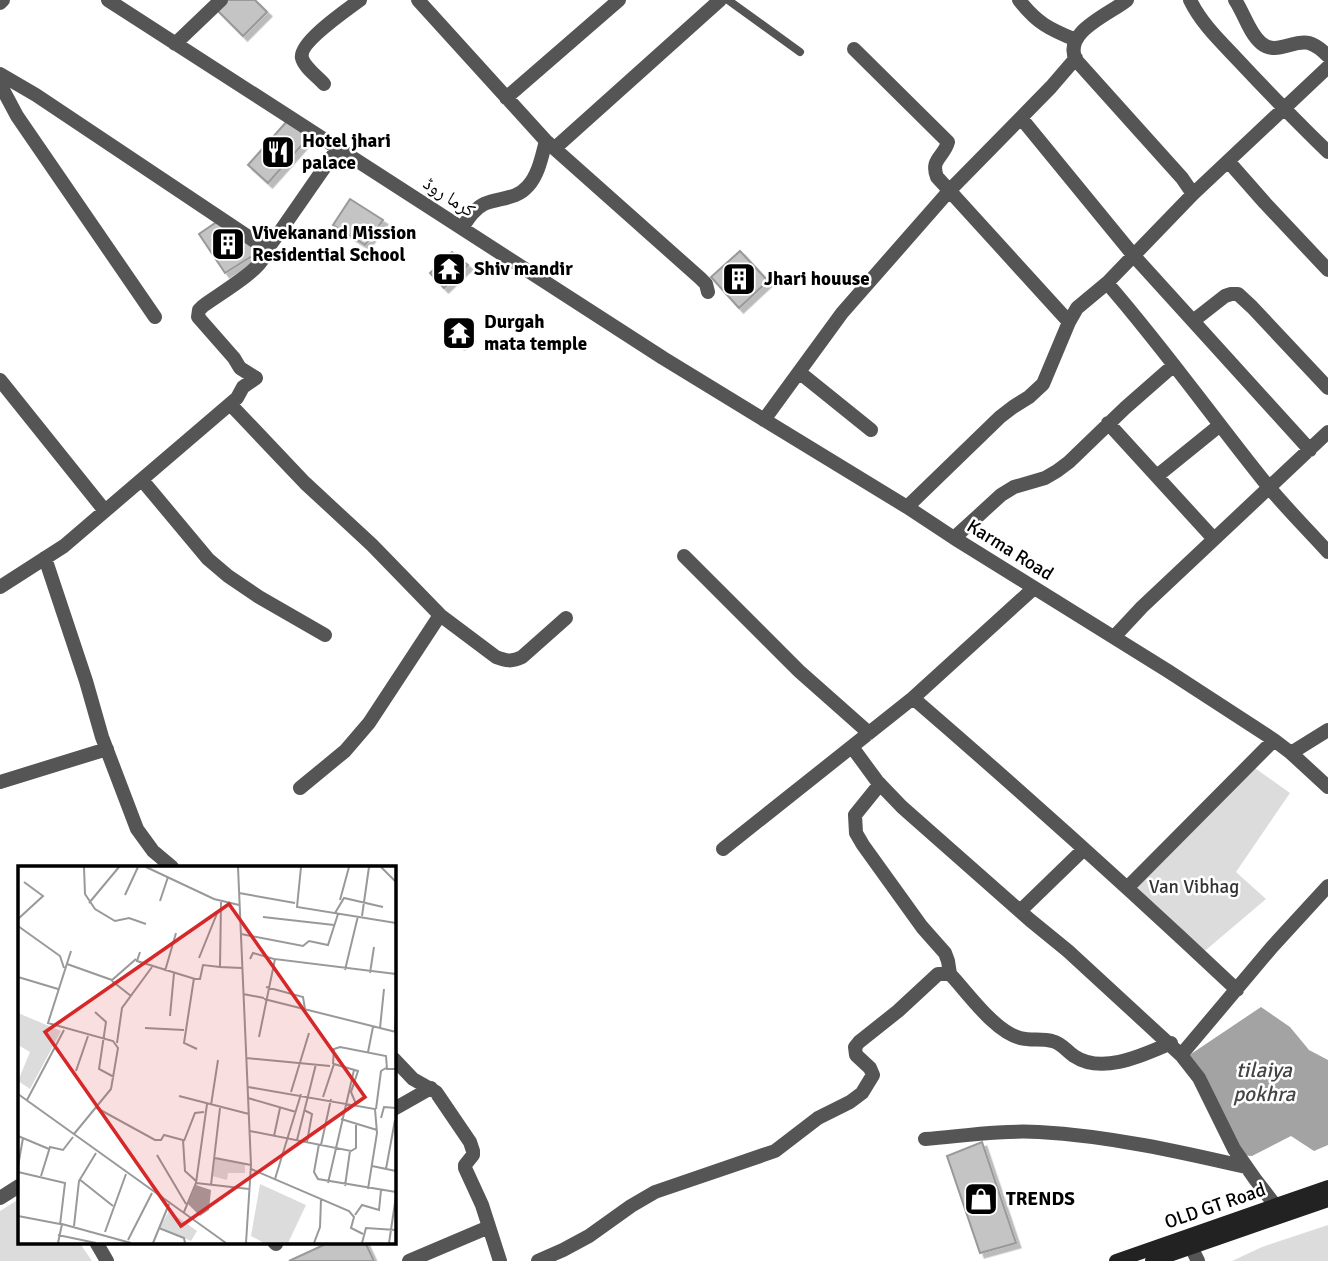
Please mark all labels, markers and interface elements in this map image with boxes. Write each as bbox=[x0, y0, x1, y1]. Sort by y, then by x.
place label: Hotel jhari palace bbox=[302, 129, 391, 175]
restaurant icon: Hotel jhari palace bbox=[259, 133, 297, 171]
street label: کرما روڈ bbox=[418, 171, 480, 223]
place label: Vivekanand Mission Residential School bbox=[252, 221, 416, 267]
building icon: Vivekanand Mission Residential School bbox=[209, 225, 247, 263]
temple icon: Shiv mandir bbox=[430, 250, 468, 288]
place label: Shiv mandir bbox=[474, 257, 573, 281]
building icon: Jhari houuse bbox=[720, 260, 758, 298]
place label: Jhari houuse bbox=[764, 267, 870, 291]
place label: Durgah mata temple bbox=[484, 310, 587, 356]
temple icon: Durgah mata temple bbox=[440, 314, 478, 352]
street label: Karma Road bbox=[962, 514, 1058, 586]
inset map bbox=[18, 866, 396, 1244]
park label: Van Vibhag bbox=[1149, 875, 1239, 899]
water label: tilaiya pokhra bbox=[1233, 1057, 1296, 1107]
street label: OLD GT Road bbox=[1161, 1178, 1269, 1234]
shop icon: TRENDS bbox=[962, 1180, 1000, 1218]
place label: TRENDS bbox=[1006, 1187, 1075, 1211]

